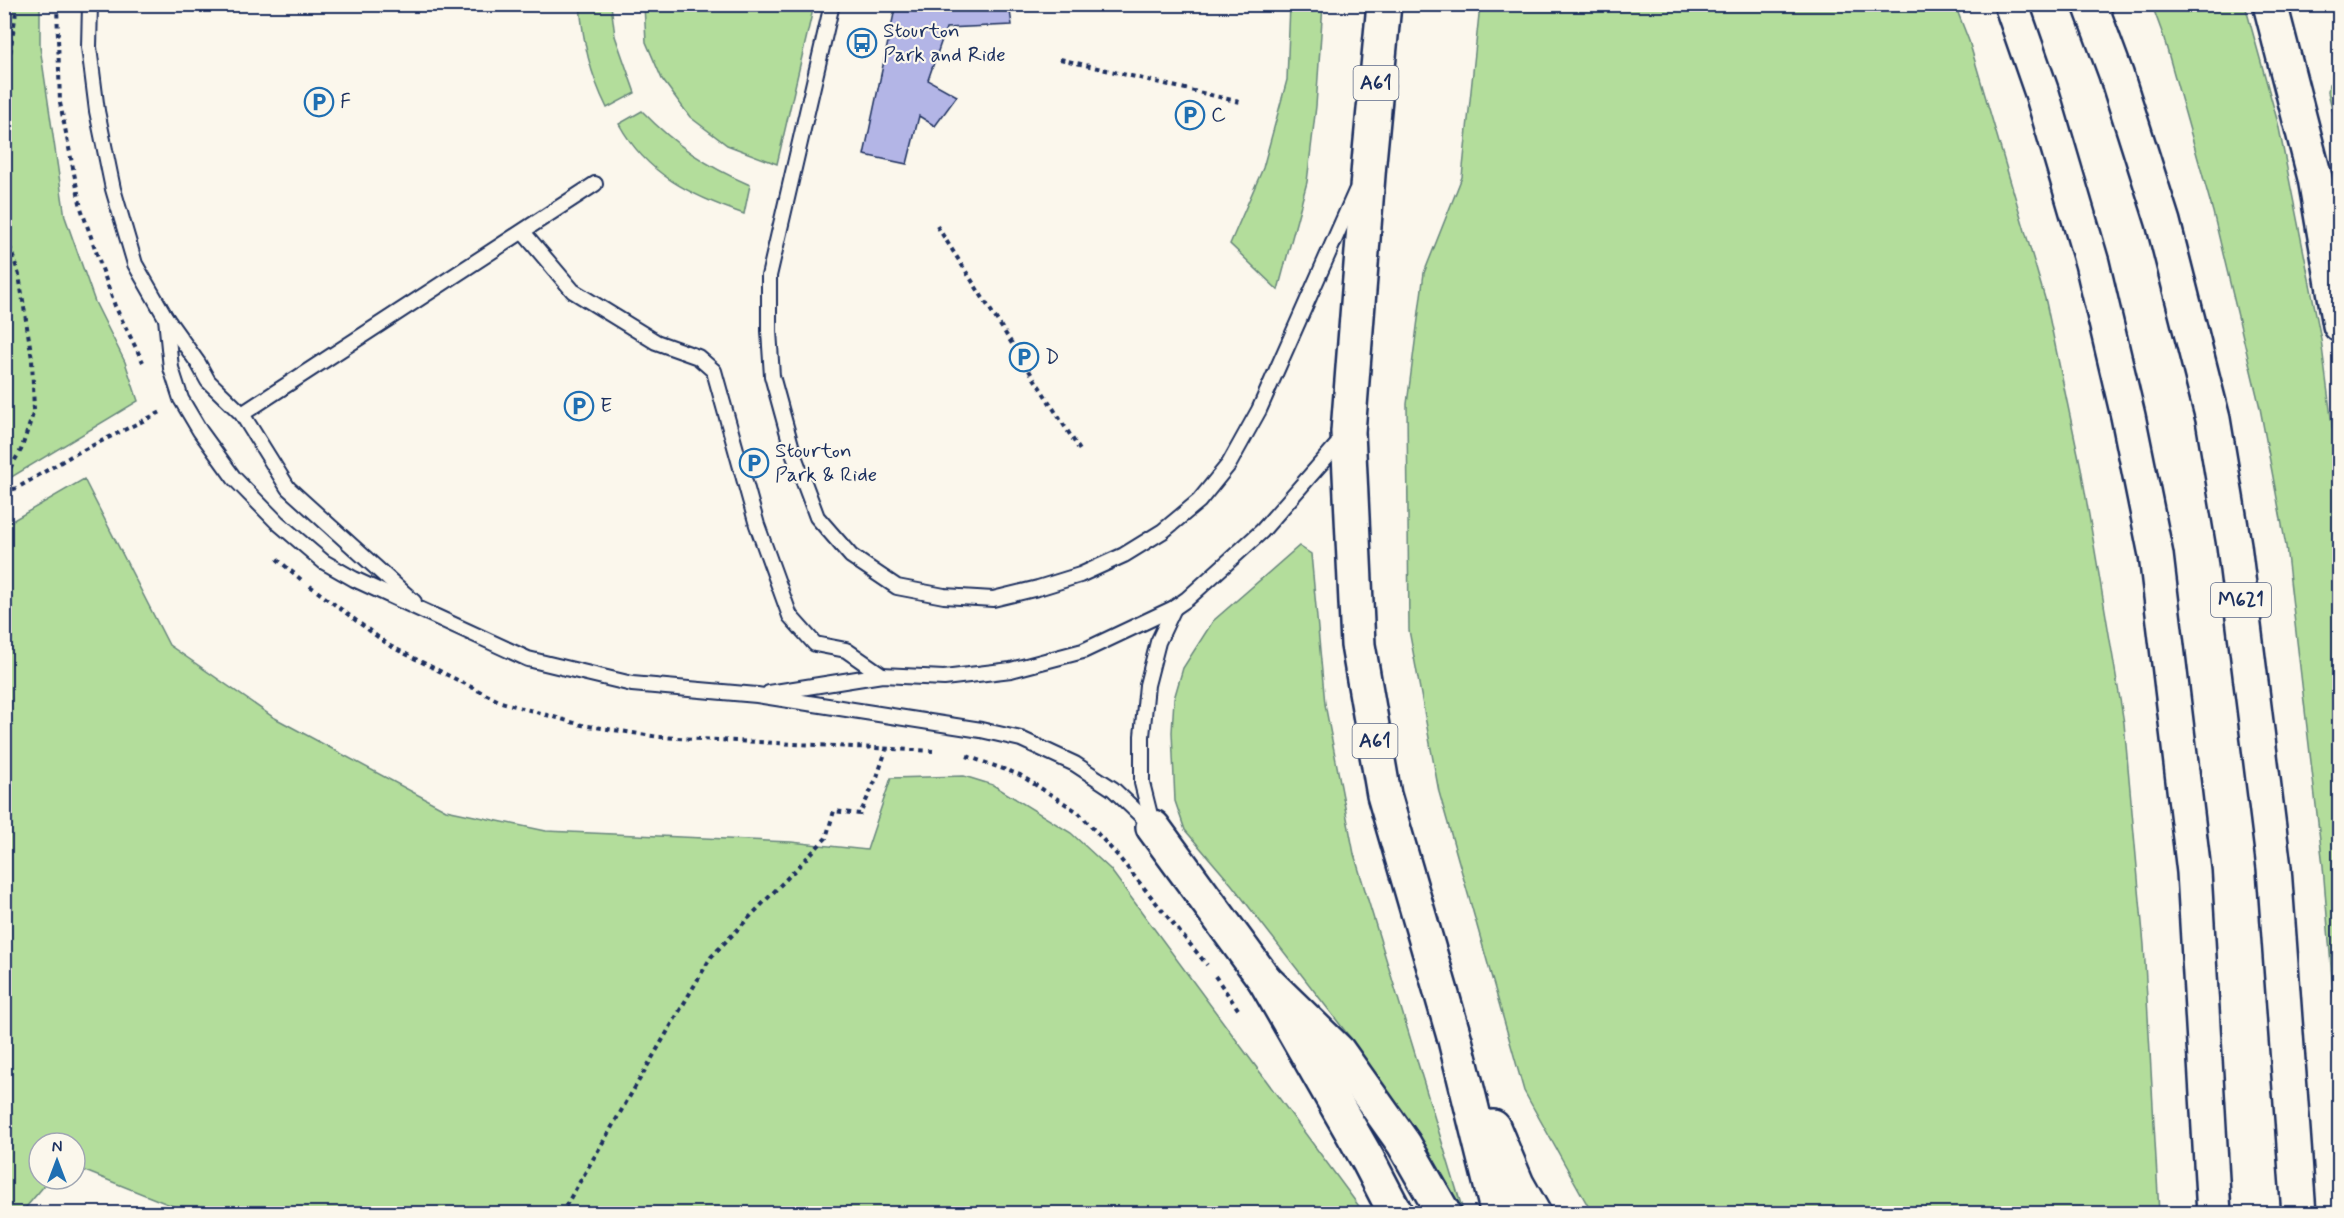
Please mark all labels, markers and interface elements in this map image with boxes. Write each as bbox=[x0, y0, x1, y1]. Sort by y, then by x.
place label: Stourton Park and Ride bbox=[883, 17, 1006, 69]
bus stop icon: Stourton Park and Ride bbox=[846, 27, 878, 59]
road number: A61 bbox=[1354, 66, 1398, 100]
parking icon: F bbox=[303, 86, 335, 118]
place label: F bbox=[340, 88, 351, 116]
parking icon: C bbox=[1174, 99, 1206, 131]
place label: C bbox=[1211, 101, 1226, 129]
parking icon: D bbox=[1008, 341, 1040, 373]
place label: D bbox=[1045, 343, 1059, 371]
parking icon: E bbox=[563, 390, 595, 422]
place label: E bbox=[600, 392, 612, 420]
place label: Stourton Park & Ride bbox=[775, 437, 877, 489]
parking icon: Stourton Park & Ride bbox=[738, 447, 770, 479]
road number: M621 bbox=[2211, 583, 2271, 617]
road number: A61 bbox=[1352, 724, 1398, 758]
north arrow bbox=[27, 1131, 87, 1191]
text: N bbox=[52, 1137, 62, 1158]

